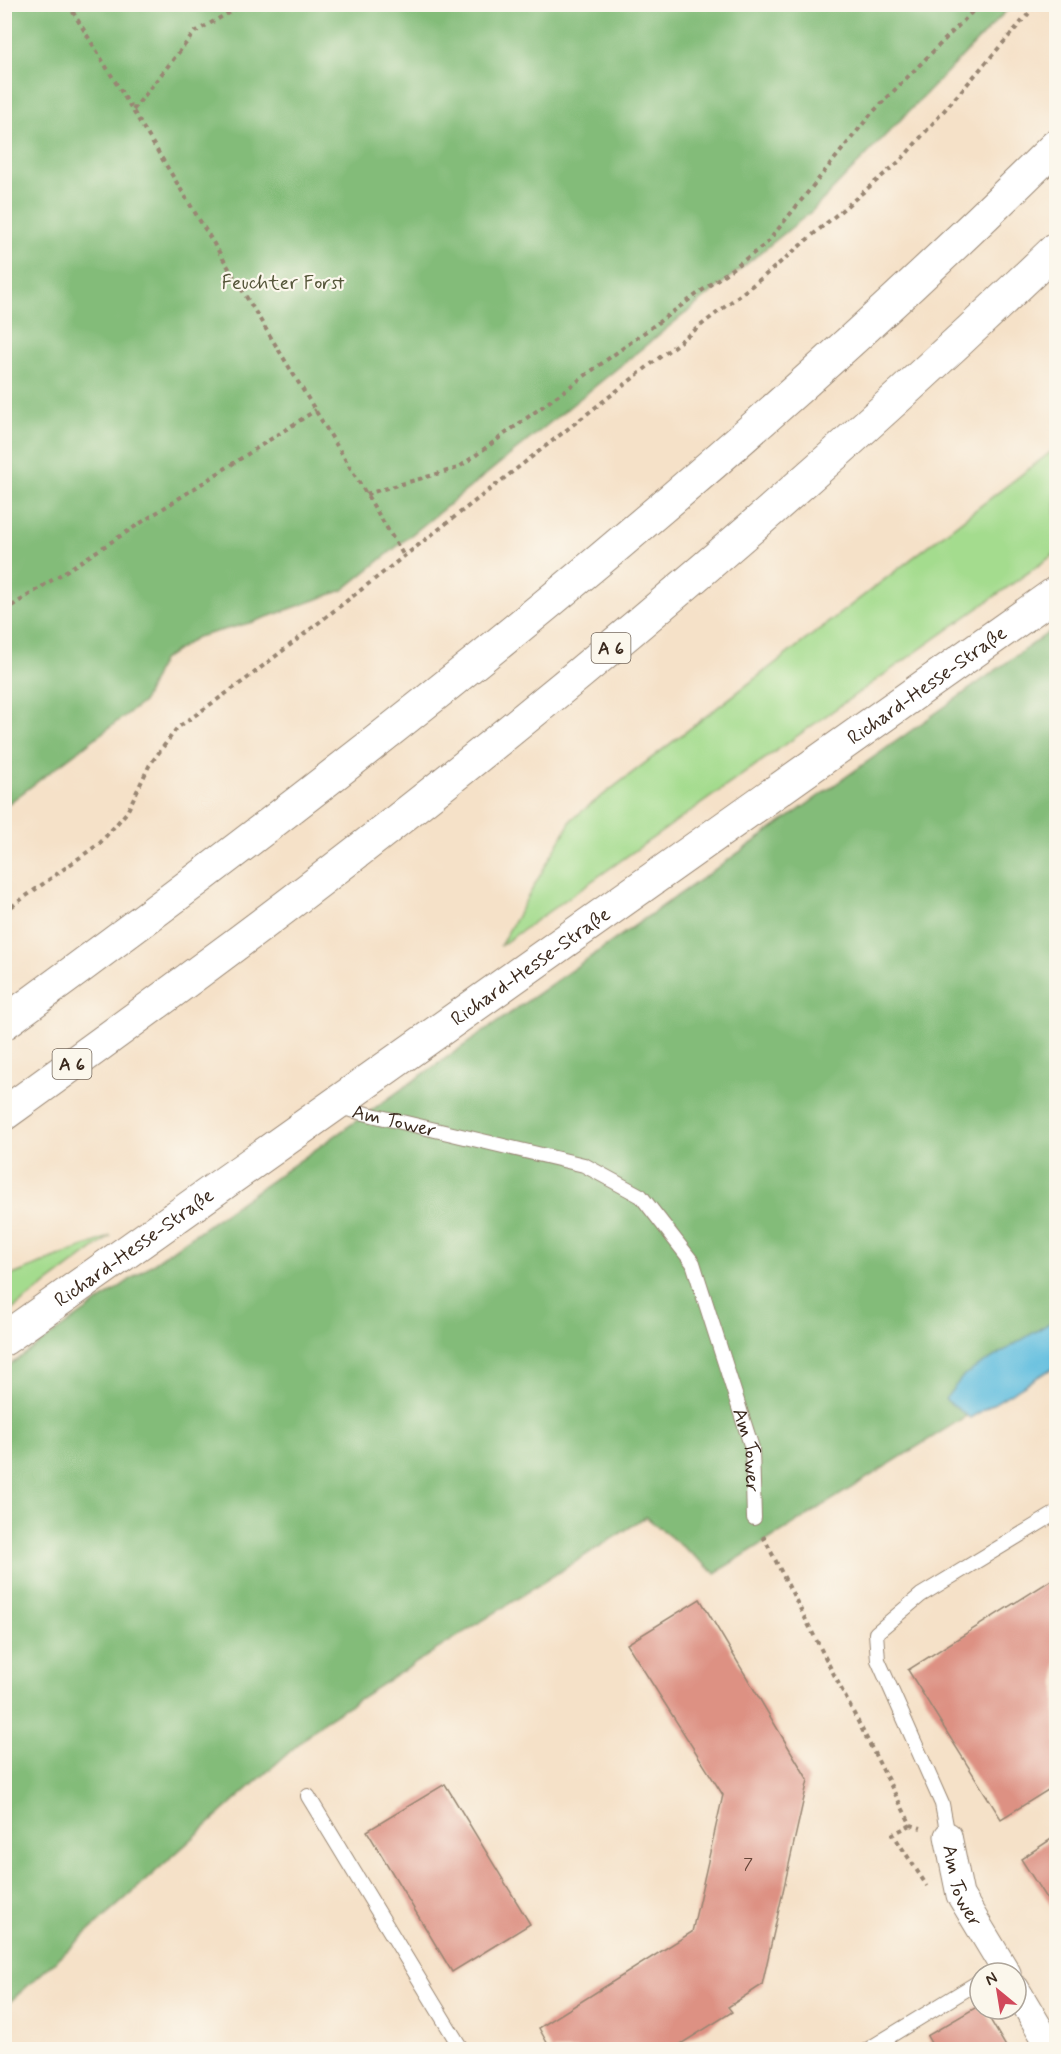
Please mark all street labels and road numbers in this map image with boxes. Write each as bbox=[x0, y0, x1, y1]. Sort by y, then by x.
street label: Richard-Hesse-Straße bbox=[842, 620, 1013, 752]
road number: A 6 bbox=[592, 633, 630, 663]
street label: Richard-Hesse-Straße bbox=[446, 901, 616, 1033]
road number: A 6 bbox=[52, 1049, 92, 1079]
street label: Am Tower bbox=[349, 1099, 439, 1145]
street label: Richard-Hesse-Straße bbox=[49, 1182, 220, 1314]
street label: Am Tower bbox=[725, 1405, 766, 1493]
street label: Am Tower bbox=[935, 1843, 988, 1932]

